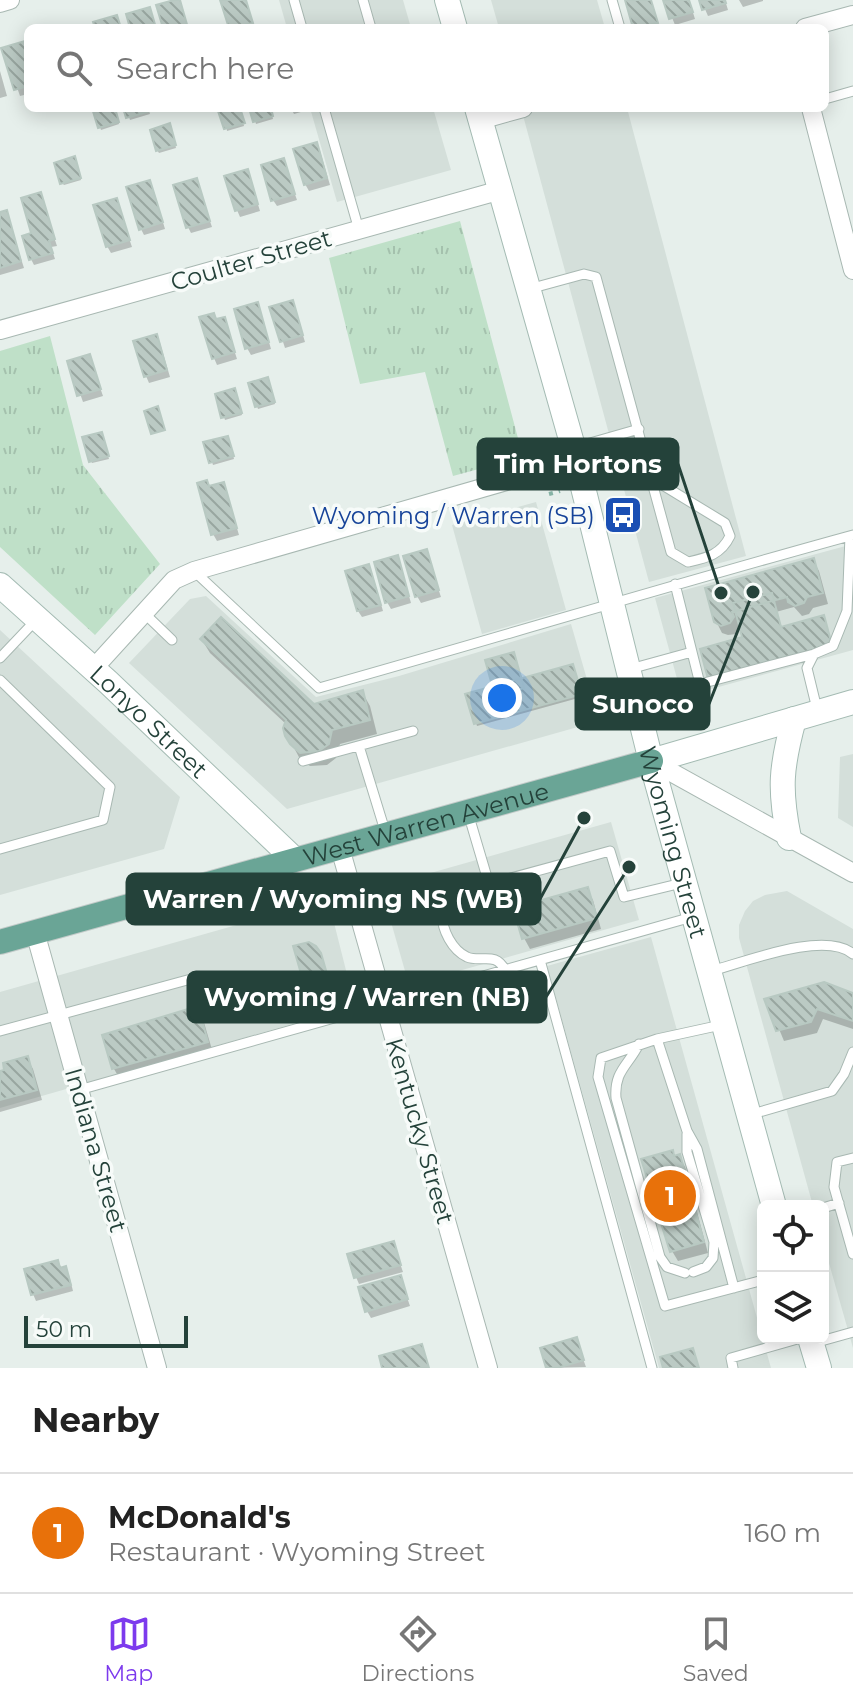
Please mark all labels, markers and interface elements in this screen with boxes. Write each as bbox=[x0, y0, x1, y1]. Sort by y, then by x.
search box bbox=[24, 24, 829, 112]
icon: search bbox=[52, 46, 96, 90]
text: Search here bbox=[116, 50, 294, 87]
street label: Coulter Street bbox=[167, 223, 335, 297]
callout: Tim Hortons bbox=[478, 439, 678, 489]
text: Tim Hortons bbox=[494, 448, 662, 480]
bus stop icon: Wyoming / Warren (SB) bbox=[602, 494, 644, 536]
place label: Wyoming / Warren (SB) bbox=[312, 501, 595, 530]
street label: Lonyo Street bbox=[84, 659, 214, 784]
your location bbox=[482, 678, 522, 718]
callout: Sunoco bbox=[576, 679, 709, 729]
text: Sunoco bbox=[592, 688, 694, 720]
street label: Wyoming Street bbox=[633, 743, 714, 942]
street label: West Warren Avenue bbox=[300, 776, 552, 872]
callout: Warren / Wyoming NS (WB) bbox=[127, 874, 540, 924]
text: Warren / Wyoming NS (WB) bbox=[143, 883, 523, 915]
callout: Wyoming / Warren (NB) bbox=[188, 972, 546, 1022]
text: Wyoming / Warren (NB) bbox=[204, 981, 530, 1013]
street label: Kentucky Street bbox=[380, 1035, 460, 1228]
street label: Indiana Street bbox=[59, 1064, 133, 1236]
pin: 1 bbox=[644, 1166, 696, 1226]
map controls bbox=[757, 1200, 829, 1344]
button: locate bbox=[757, 1200, 829, 1272]
button: layers bbox=[757, 1272, 829, 1344]
scale bar bbox=[24, 1312, 188, 1348]
text: 50 m bbox=[36, 1316, 92, 1343]
text: Nearby bbox=[32, 1399, 159, 1441]
text: McDonald's bbox=[108, 1499, 291, 1536]
text: 1 bbox=[53, 1517, 63, 1549]
text: 160 m bbox=[744, 1517, 821, 1549]
text: Restaurant · Wyoming Street bbox=[108, 1536, 485, 1568]
tab: Map bbox=[104, 1612, 153, 1687]
tab: Directions bbox=[362, 1612, 474, 1687]
tab: Saved bbox=[683, 1612, 749, 1687]

